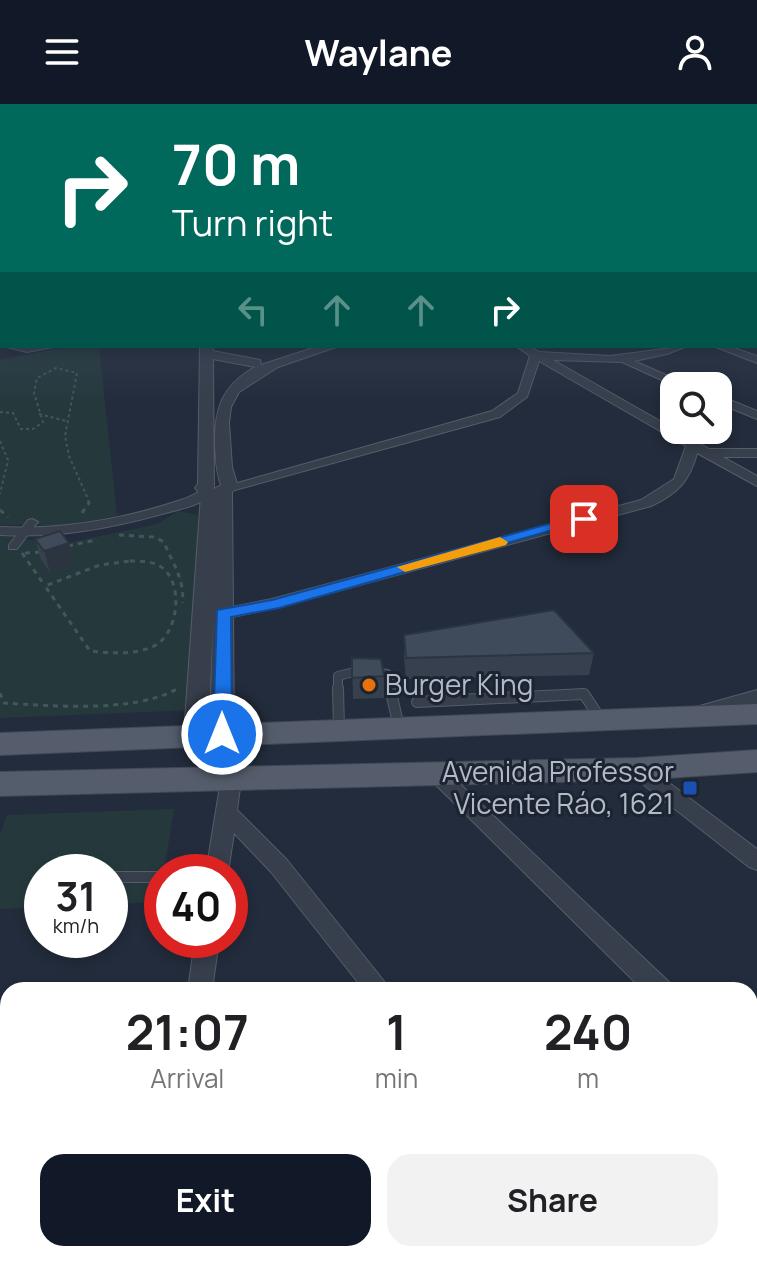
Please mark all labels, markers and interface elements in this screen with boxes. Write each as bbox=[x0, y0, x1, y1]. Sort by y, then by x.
text: Waylane bbox=[304, 28, 453, 77]
icon: menu bbox=[40, 30, 84, 74]
icon: person bbox=[673, 30, 717, 74]
text: 70 m bbox=[172, 125, 300, 202]
icon: right bbox=[40, 136, 144, 240]
text: Turn right bbox=[172, 198, 333, 247]
icon: left bbox=[231, 288, 275, 332]
icon: ahead bbox=[315, 288, 359, 332]
icon: ahead bbox=[399, 288, 443, 332]
icon: right bbox=[483, 288, 527, 332]
map controls bbox=[660, 372, 732, 444]
button: search bbox=[660, 372, 732, 444]
pin bbox=[550, 485, 618, 553]
icon: arrive bbox=[562, 497, 606, 541]
place label: Burger King bbox=[385, 665, 533, 703]
marker: Burger King bbox=[360, 676, 378, 694]
position arrow bbox=[180, 692, 264, 776]
place label: Avenida Professor Vicente Ráo, 1621 bbox=[442, 752, 674, 822]
marker: Avenida Professor Vicente Ráo, 1621 bbox=[681, 779, 699, 797]
speed limit sign: 40 bbox=[144, 854, 248, 958]
text: 31 bbox=[56, 868, 96, 923]
text: km/h bbox=[53, 912, 99, 939]
text: 21:07 bbox=[126, 999, 249, 1064]
text: 1 bbox=[386, 999, 407, 1064]
text: 240 bbox=[544, 999, 632, 1064]
text: Arrival bbox=[150, 1060, 224, 1096]
text: min bbox=[375, 1060, 418, 1096]
text: m bbox=[577, 1060, 599, 1096]
button: Exit bbox=[40, 1154, 371, 1246]
button: Share bbox=[387, 1154, 718, 1246]

